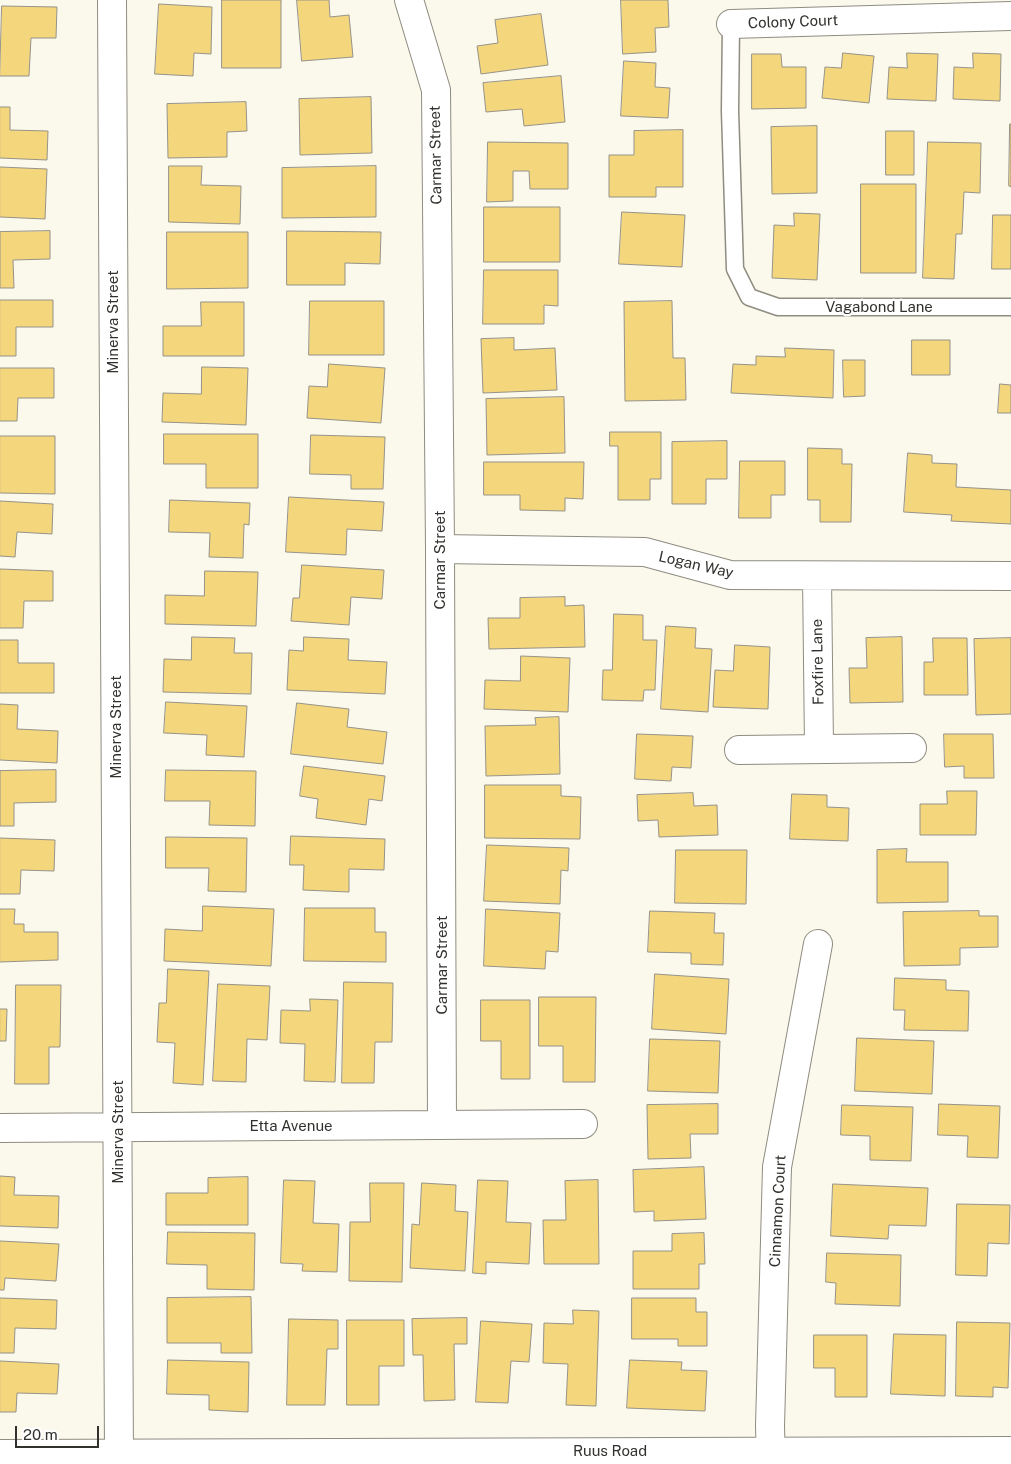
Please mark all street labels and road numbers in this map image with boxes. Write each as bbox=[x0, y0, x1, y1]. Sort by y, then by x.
street label: Colony Court bbox=[747, 11, 839, 33]
street label: Carmar Street bbox=[426, 105, 446, 205]
street label: Minerva Street bbox=[104, 270, 122, 374]
street label: Vagabond Lane bbox=[825, 298, 933, 316]
street label: Carmar Street bbox=[431, 511, 449, 609]
street label: Logan Way bbox=[657, 548, 735, 582]
street label: Foxfire Lane bbox=[808, 619, 828, 705]
street label: Minerva Street bbox=[107, 675, 125, 779]
street label: Carmar Street bbox=[433, 916, 451, 1014]
street label: Minerva Street bbox=[109, 1080, 127, 1184]
street label: Etta Avenue bbox=[249, 1117, 333, 1135]
street label: Cinnamon Court bbox=[766, 1154, 790, 1268]
street label: Ruus Road bbox=[573, 1442, 647, 1460]

